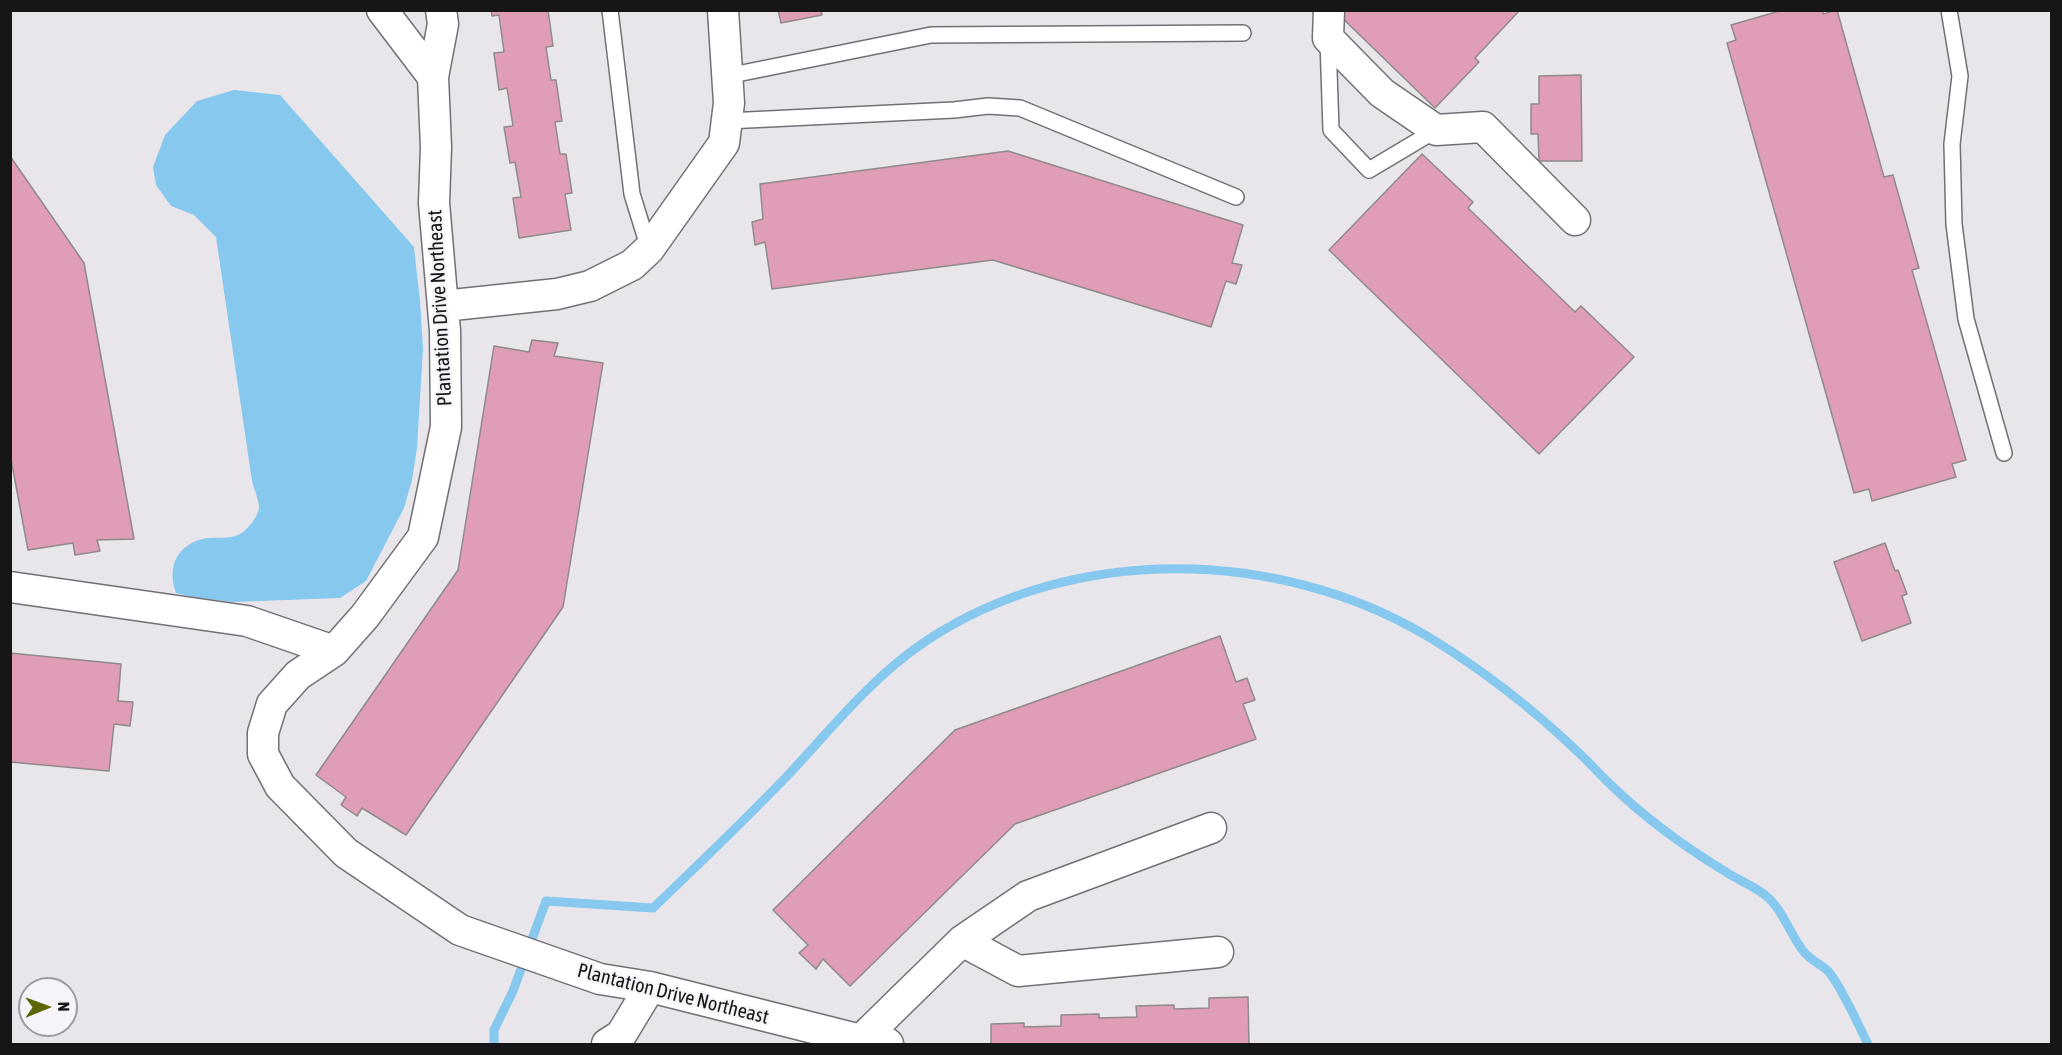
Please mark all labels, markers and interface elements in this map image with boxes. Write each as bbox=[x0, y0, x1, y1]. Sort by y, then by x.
street label: Plantation Drive Northeast bbox=[423, 209, 457, 407]
street label: Plantation Drive Northeast bbox=[575, 959, 771, 1029]
north arrow bbox=[18, 977, 78, 1037]
text: N bbox=[55, 1002, 73, 1012]

